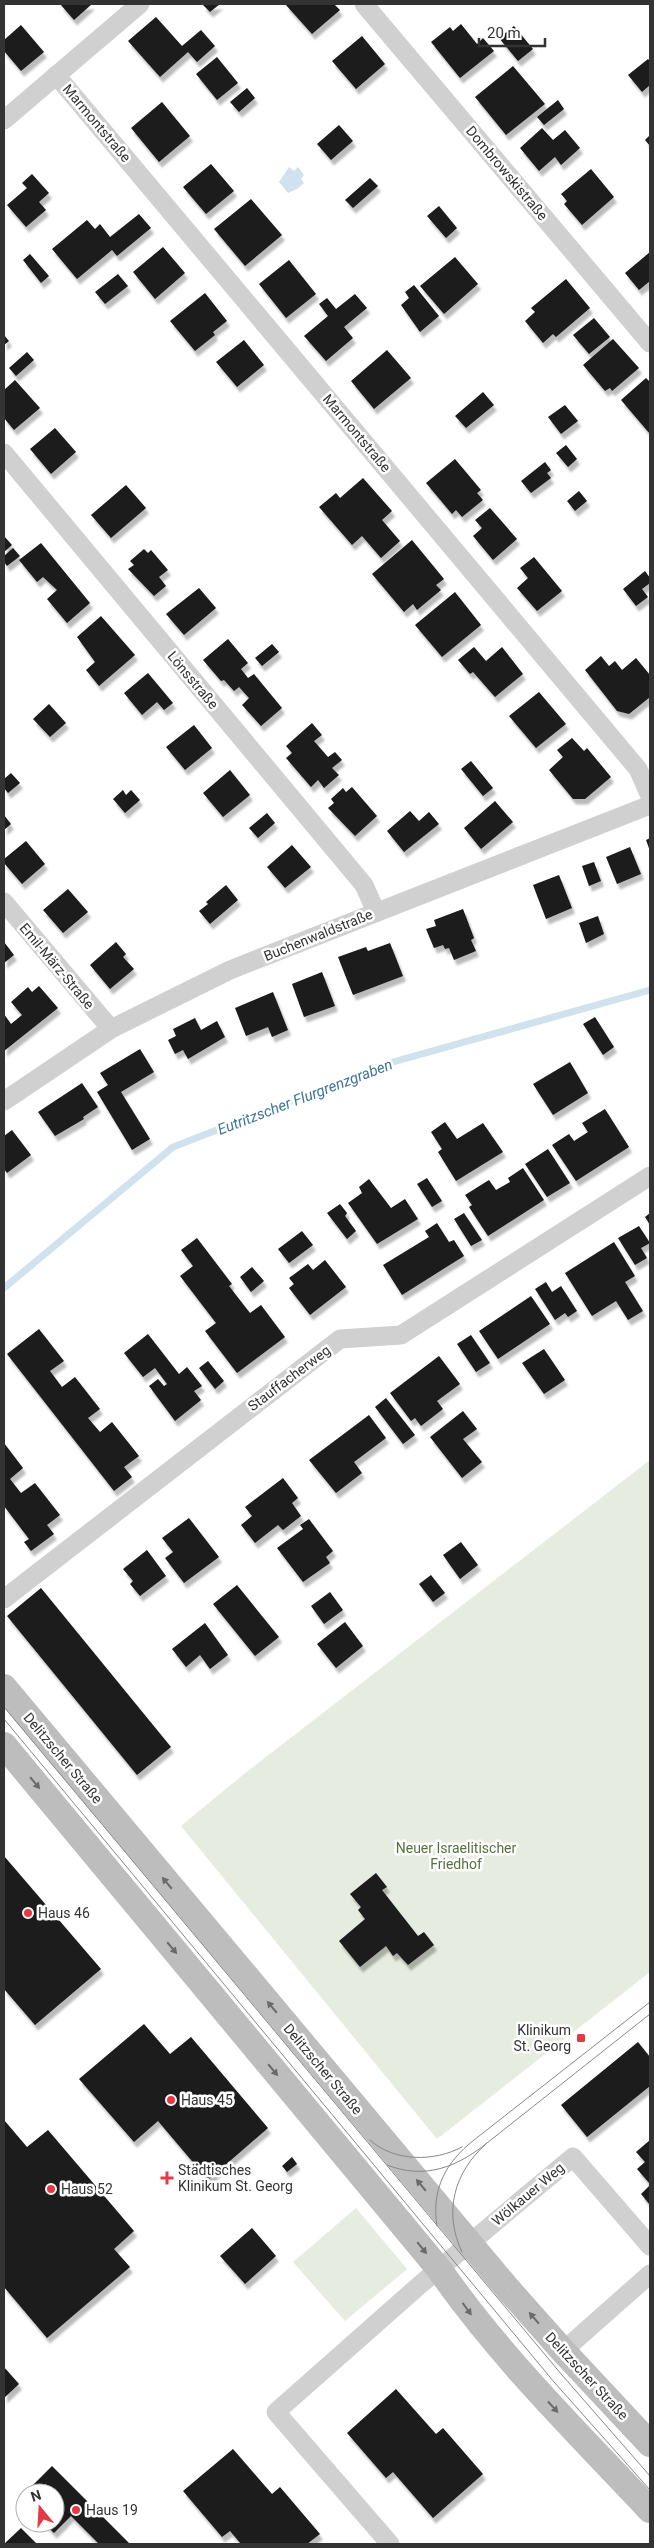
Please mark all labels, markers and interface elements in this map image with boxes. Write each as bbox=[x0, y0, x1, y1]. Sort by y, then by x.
scale bar bbox=[479, 15, 545, 47]
text: 20 m bbox=[487, 24, 521, 42]
street label: Marmontstraße bbox=[60, 81, 134, 165]
street label: Dombrowskistraße bbox=[463, 123, 551, 223]
street label: Marmontstraße bbox=[320, 391, 394, 475]
street label: Lönsstraße bbox=[164, 648, 222, 712]
street label: Buchenwaldstraße bbox=[261, 906, 375, 964]
street label: Emil-März-Straße bbox=[16, 920, 98, 1012]
water label: Eutritzscher Flurgrenzgraben bbox=[215, 1055, 395, 1139]
street label: Stauffacherweg bbox=[245, 1342, 333, 1414]
street label: Delitzscher Straße bbox=[20, 1709, 106, 1807]
one-way arrow bbox=[29, 1776, 40, 1789]
park label: Neuer Israelitischer Friedhof bbox=[396, 1840, 517, 1872]
one-way arrow bbox=[162, 1876, 173, 1889]
place label: Haus 46 bbox=[38, 1905, 90, 1921]
marker: Haus 46 bbox=[22, 1907, 34, 1919]
one-way arrow bbox=[167, 1942, 178, 1955]
one-way arrow bbox=[267, 2001, 278, 2013]
street label: Delitzscher Straße bbox=[280, 2020, 366, 2118]
place label: Klinikum St. Georg bbox=[514, 2022, 571, 2054]
marker: Klinikum St. Georg bbox=[575, 2032, 587, 2044]
one-way arrow bbox=[267, 2063, 279, 2075]
place label: Haus 45 bbox=[181, 2092, 233, 2108]
marker: Haus 45 bbox=[165, 2094, 177, 2106]
street label: Wölkauer Weg bbox=[489, 2159, 567, 2229]
place label: Städtisches Klinikum St. Georg bbox=[178, 2162, 293, 2194]
marker: Städtisches Klinikum St. Georg bbox=[160, 2171, 174, 2185]
one-way arrow bbox=[416, 2179, 427, 2192]
place label: Haus 52 bbox=[61, 2181, 113, 2197]
marker: Haus 52 bbox=[45, 2183, 57, 2195]
one-way arrow bbox=[416, 2241, 427, 2254]
one-way arrow bbox=[462, 2302, 472, 2316]
one-way arrow bbox=[528, 2313, 540, 2325]
street label: Delitzscher Straße bbox=[542, 2329, 632, 2423]
one-way arrow bbox=[547, 2400, 559, 2412]
north arrow bbox=[15, 2483, 65, 2533]
text: N bbox=[29, 2486, 43, 2505]
place label: Haus 19 bbox=[86, 2502, 138, 2518]
marker: Haus 19 bbox=[70, 2504, 82, 2516]

